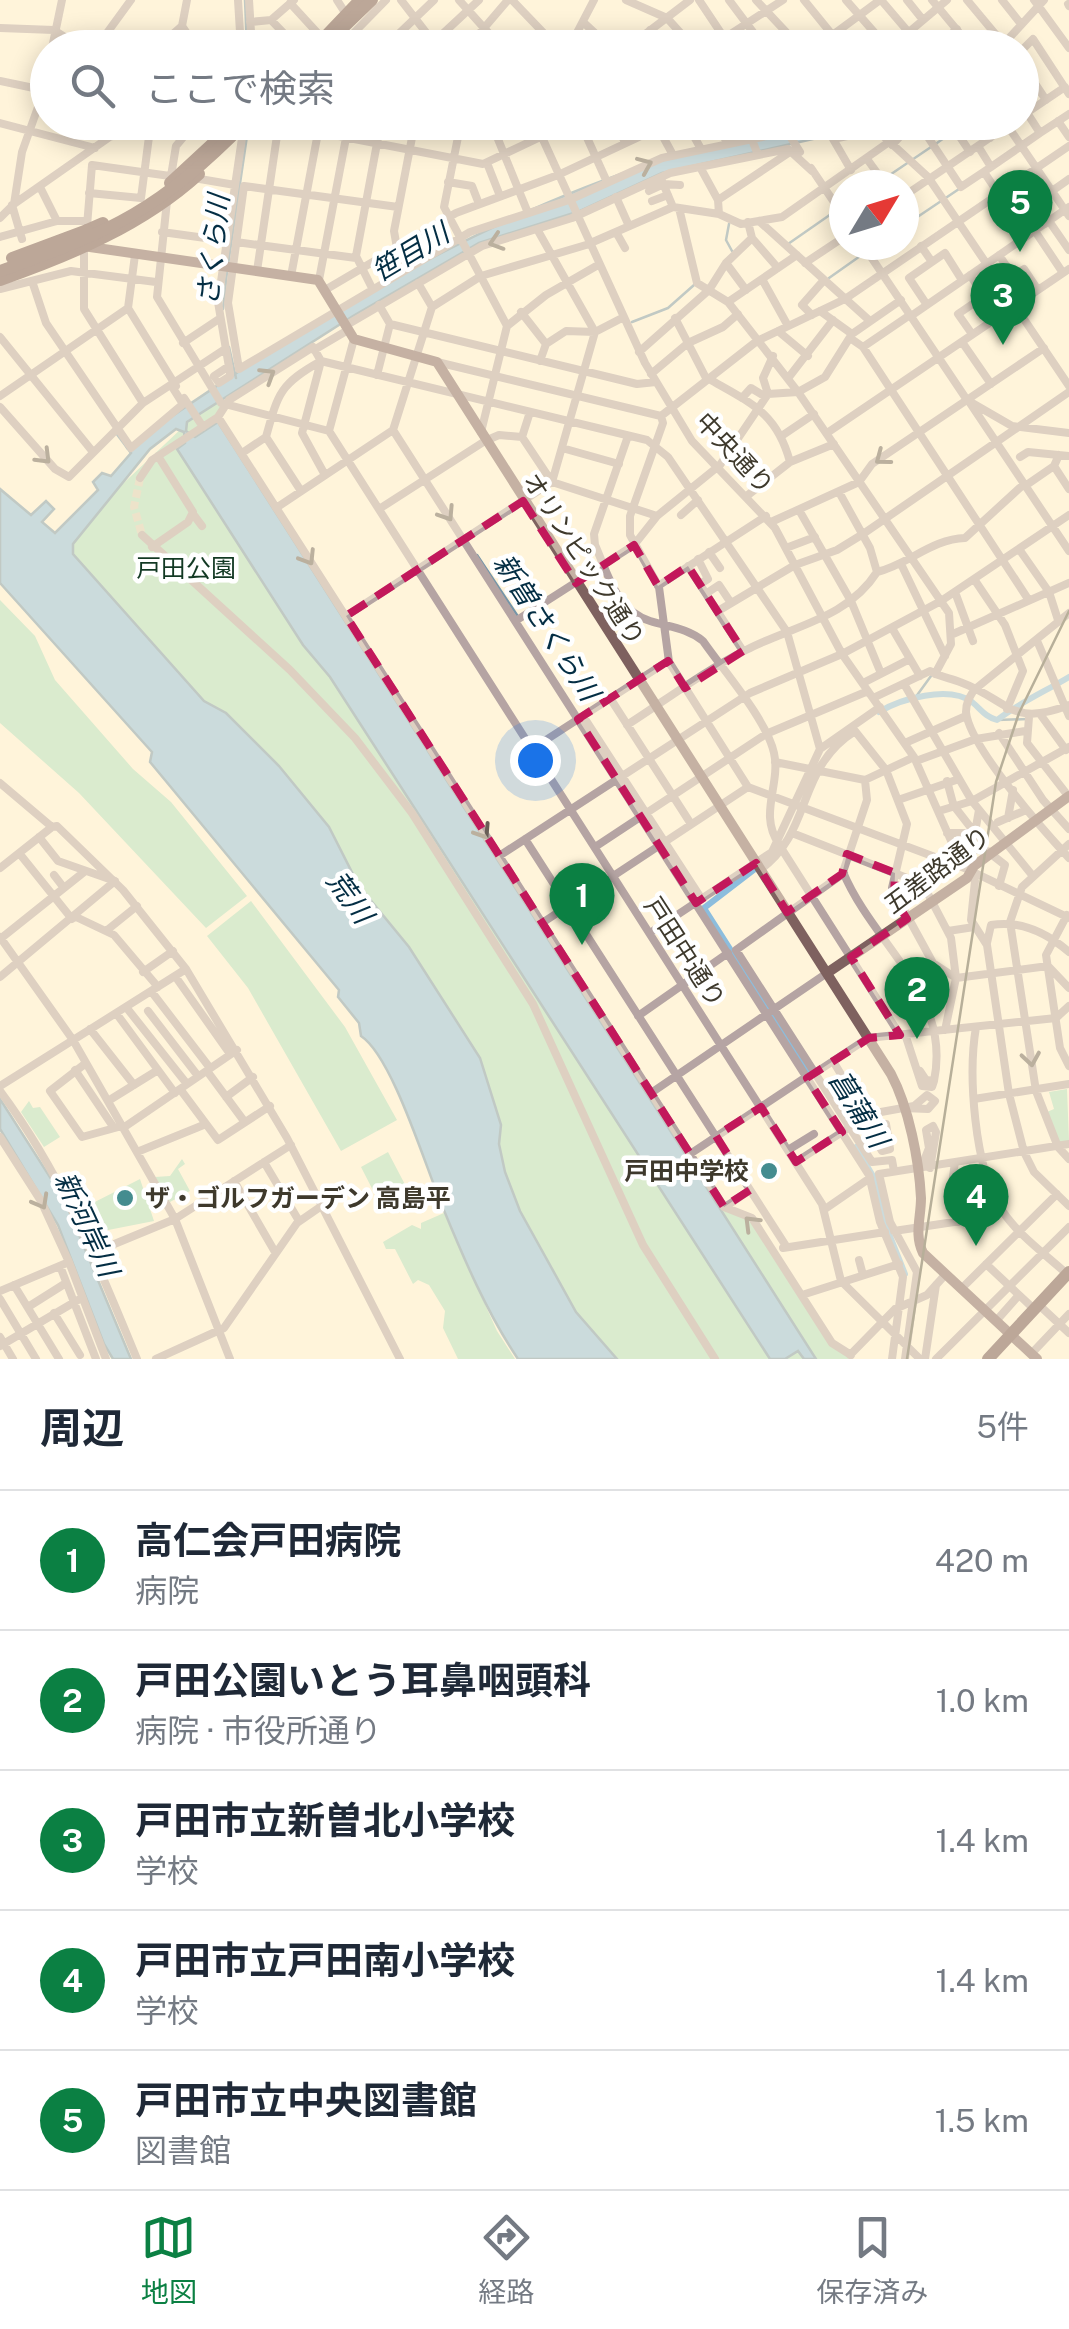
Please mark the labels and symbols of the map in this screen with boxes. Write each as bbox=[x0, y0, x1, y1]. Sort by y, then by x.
one-way arrow bbox=[635, 157, 653, 177]
north arrow bbox=[829, 170, 919, 260]
pin: 5 bbox=[988, 170, 1052, 252]
water label: さくら川 bbox=[190, 190, 235, 307]
water label: 笹目川 bbox=[365, 214, 457, 287]
one-way arrow bbox=[488, 230, 505, 251]
pin: 3 bbox=[970, 262, 1036, 345]
one-way arrow bbox=[257, 369, 275, 388]
street label: 中央通り bbox=[690, 406, 780, 500]
one-way arrow bbox=[33, 445, 51, 463]
one-way arrow bbox=[876, 447, 894, 464]
street label: オリンピック通り bbox=[517, 467, 651, 651]
one-way arrow bbox=[435, 504, 454, 522]
one-way arrow bbox=[296, 547, 315, 565]
water label: 新曽さくら川 bbox=[488, 547, 609, 709]
park label: 戸田公園 bbox=[136, 553, 236, 583]
your location bbox=[510, 735, 561, 786]
street label: 五差路通り bbox=[878, 820, 996, 920]
one-way arrow bbox=[471, 821, 490, 839]
pin: 1 bbox=[550, 862, 614, 945]
water label: 荒川 bbox=[321, 864, 382, 931]
street label: 戸田中通り bbox=[638, 891, 732, 1013]
pin: 2 bbox=[884, 956, 950, 1039]
one-way arrow bbox=[1020, 1050, 1041, 1067]
water label: 菖蒲川 bbox=[823, 1064, 897, 1156]
place label: 戸田中学校 bbox=[624, 1156, 749, 1186]
marker: 戸田中学校 bbox=[758, 1160, 780, 1182]
pin: 4 bbox=[944, 1164, 1008, 1246]
water label: 新河岸川 bbox=[49, 1166, 127, 1284]
place label: ザ・ゴルフガーデン 高島平 bbox=[145, 1183, 451, 1213]
marker: ザ・ゴルフガーデン 高島平 bbox=[114, 1187, 136, 1209]
one-way arrow bbox=[29, 1192, 48, 1210]
one-way arrow bbox=[745, 1216, 763, 1235]

